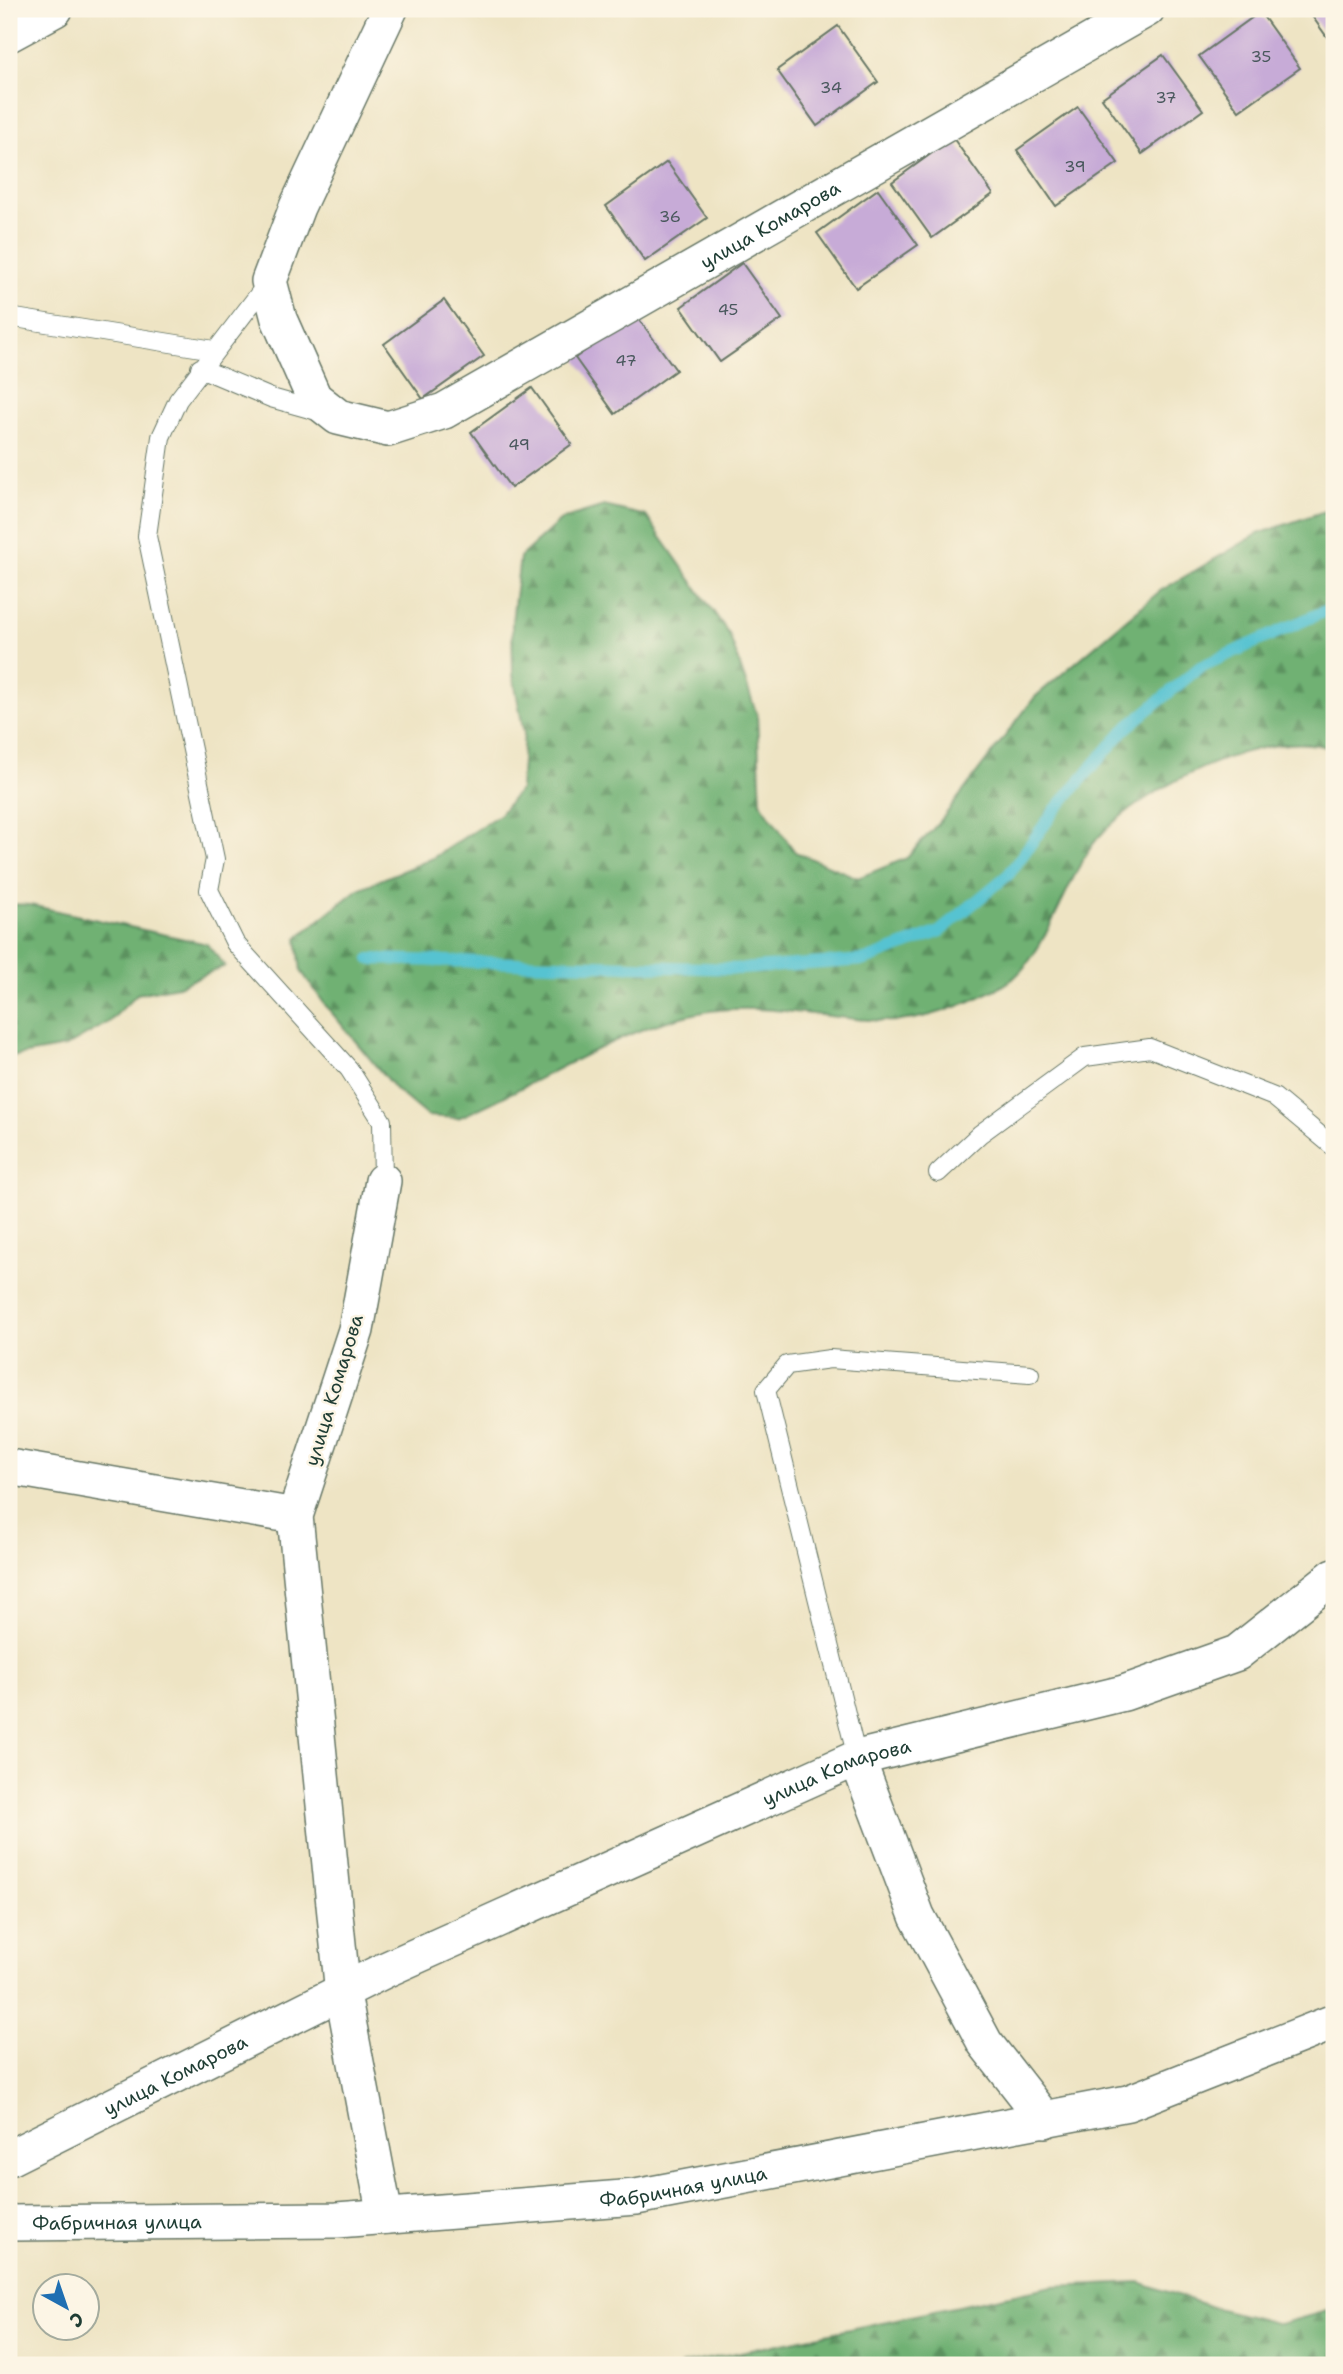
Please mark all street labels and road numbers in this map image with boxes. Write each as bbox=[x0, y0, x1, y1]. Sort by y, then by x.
street label: улица Комарова bbox=[695, 175, 845, 275]
street label: улица Комарова bbox=[299, 1311, 369, 1469]
street label: улица Комарова bbox=[758, 1733, 914, 1811]
street label: улица Комарова bbox=[99, 2028, 252, 2121]
street label: Фабричная улица bbox=[598, 2160, 769, 2212]
street label: Фабричная улица bbox=[32, 2209, 202, 2235]

